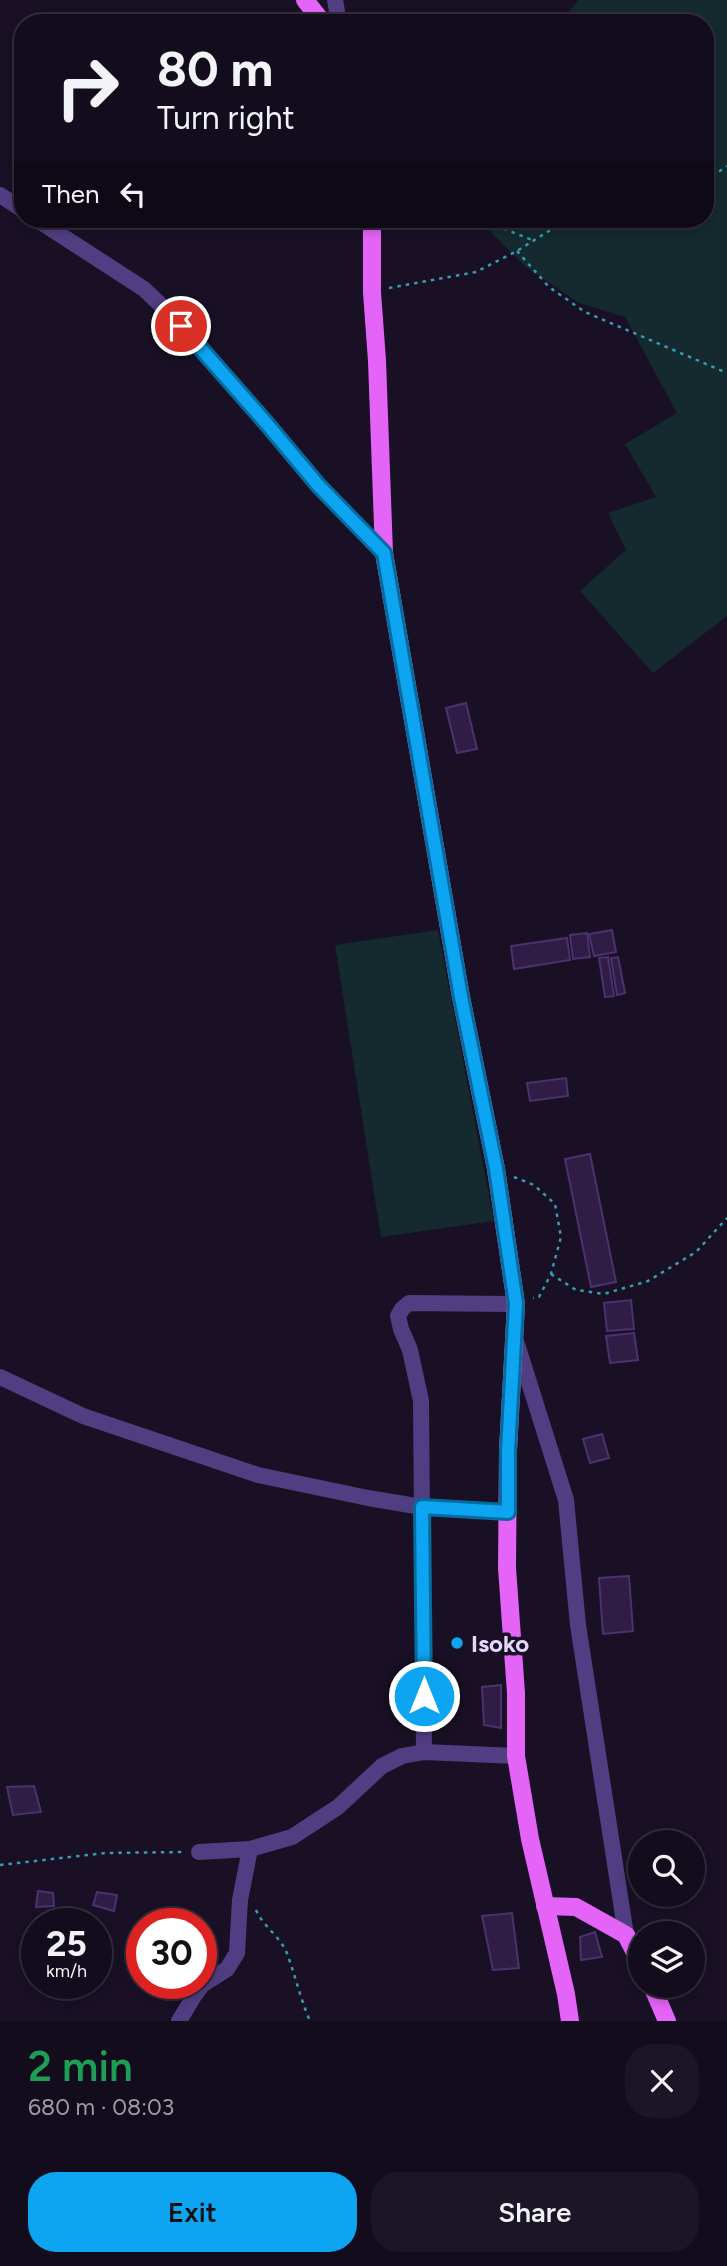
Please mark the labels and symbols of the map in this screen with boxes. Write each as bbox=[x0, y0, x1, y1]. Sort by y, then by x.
pin bbox=[151, 296, 211, 356]
place label: Isoko bbox=[471, 1629, 529, 1658]
marker: Isoko bbox=[449, 1635, 465, 1651]
position arrow bbox=[387, 1659, 461, 1733]
speed limit sign: 30 bbox=[126, 1908, 217, 1999]

